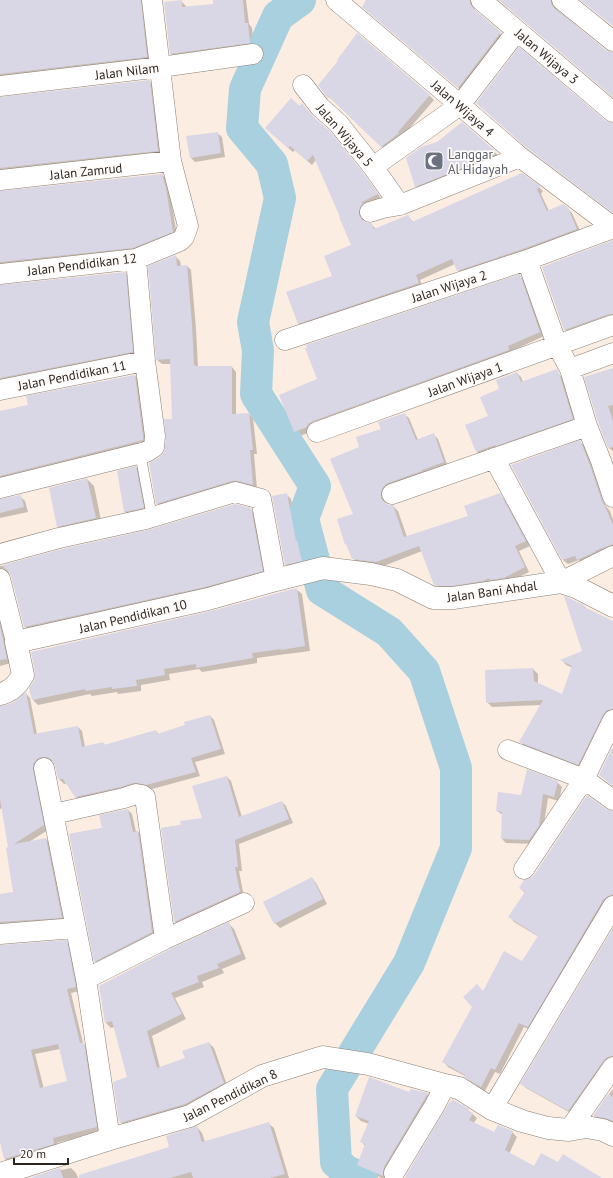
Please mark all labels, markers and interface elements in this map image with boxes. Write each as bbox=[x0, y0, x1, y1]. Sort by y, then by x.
street label: Jalan Wijaya 3 bbox=[511, 24, 582, 88]
street label: Jalan Nilam bbox=[93, 59, 160, 84]
street label: Jalan Wijaya 4 bbox=[427, 76, 498, 140]
street label: Jalan Wijaya 5 bbox=[312, 100, 377, 170]
place label: Langgar Al Hidayah bbox=[448, 146, 508, 178]
mosque icon: Langgar Al Hidayah bbox=[423, 150, 445, 172]
street label: Jalan Zamrud bbox=[48, 159, 123, 184]
street label: Jalan Pendidikan 12 bbox=[25, 249, 138, 280]
street label: Jalan Wijaya 2 bbox=[408, 266, 489, 307]
street label: Jalan Pendidikan 11 bbox=[16, 357, 128, 395]
street label: Jalan Wijaya 1 bbox=[425, 358, 505, 401]
street label: Jalan Bani Ahdal bbox=[445, 577, 538, 606]
street label: Jalan Pendidikan 10 bbox=[77, 596, 189, 637]
street label: Jalan Pendidikan 8 bbox=[179, 1065, 280, 1126]
scale bar bbox=[14, 1140, 68, 1166]
text: 20 m bbox=[20, 1146, 46, 1161]

